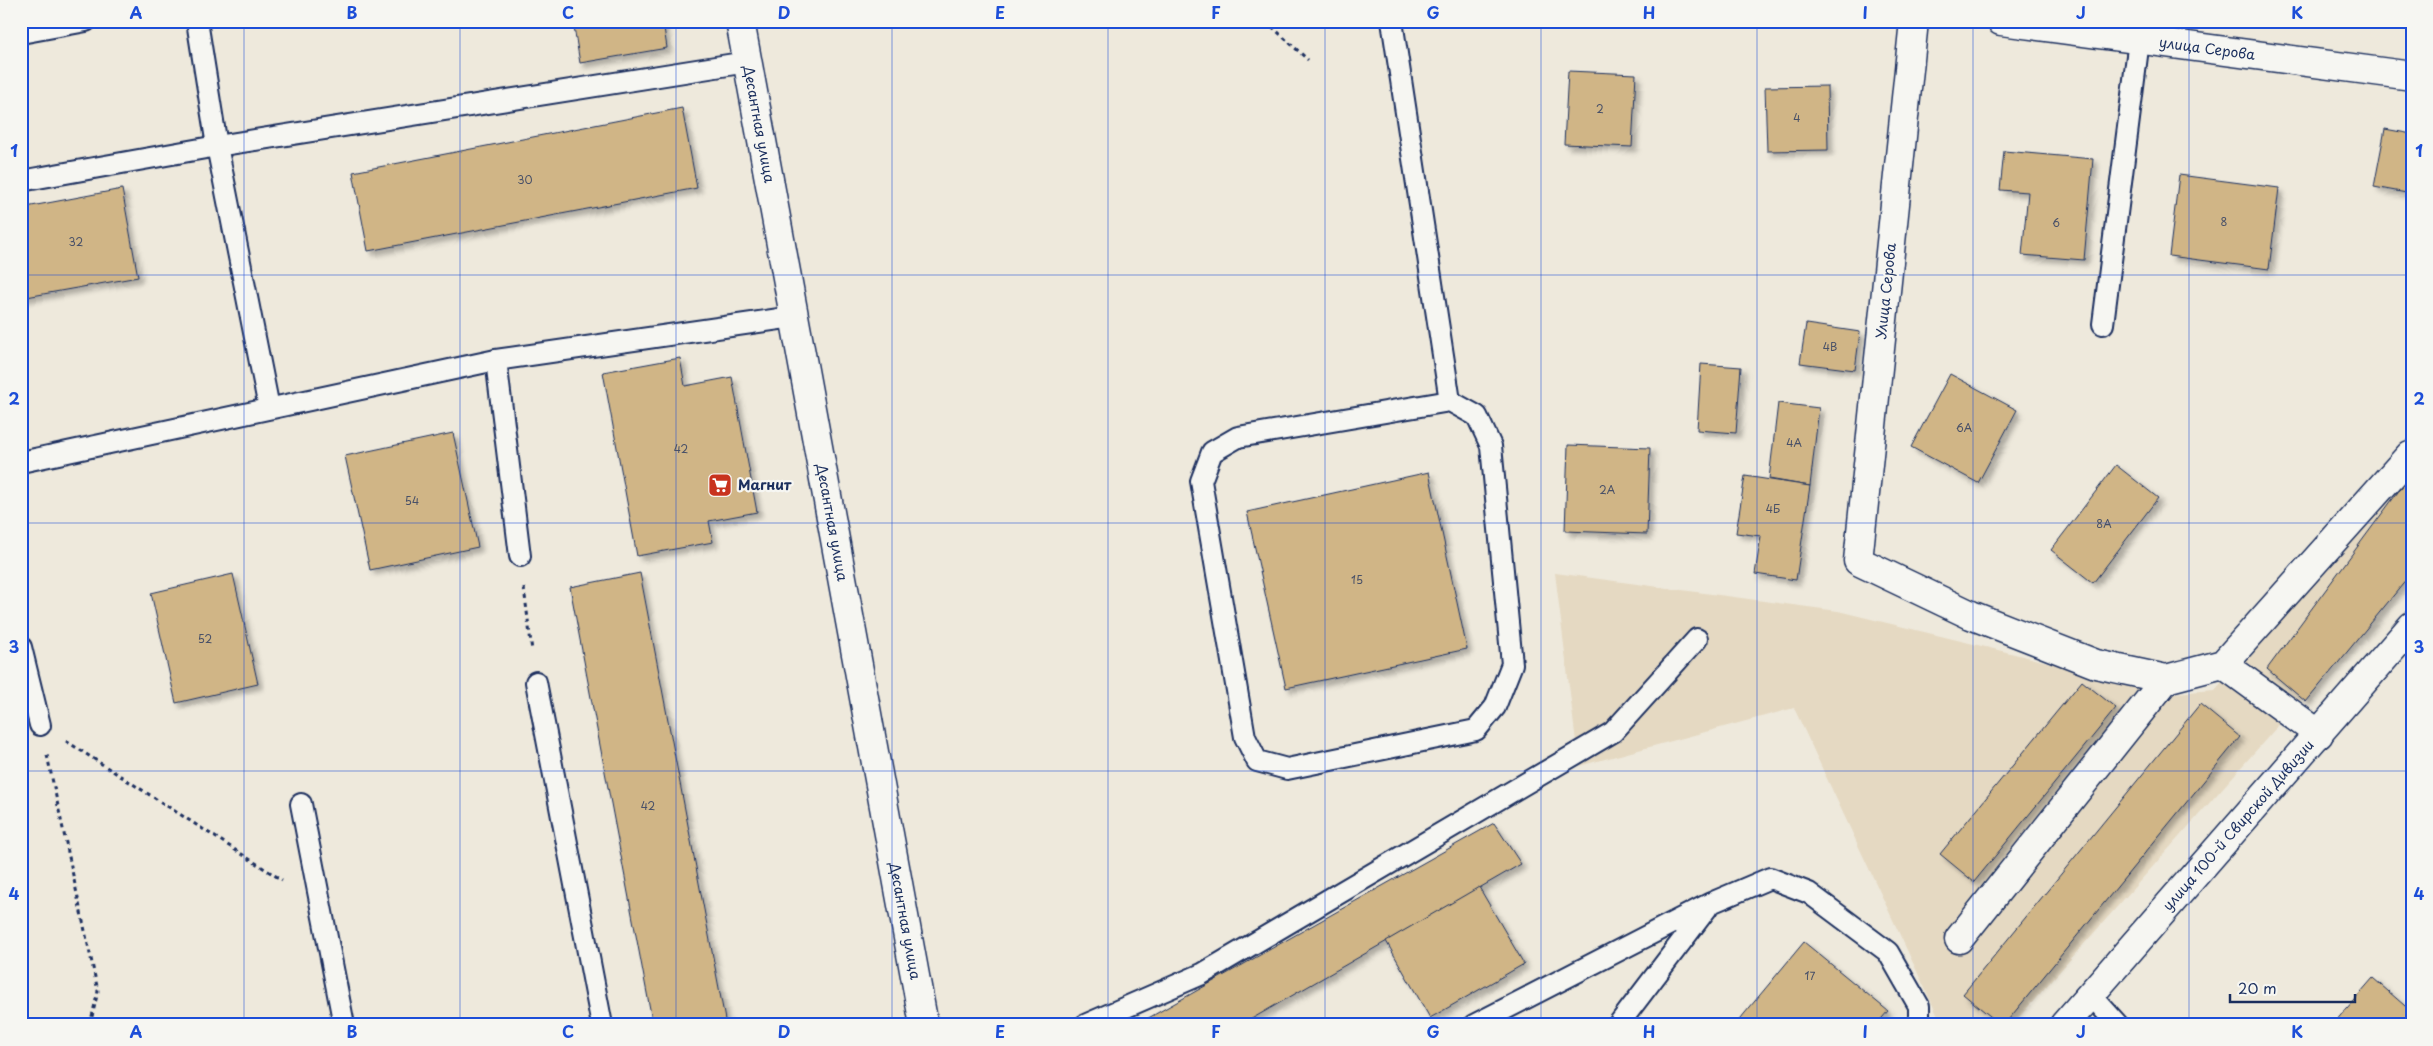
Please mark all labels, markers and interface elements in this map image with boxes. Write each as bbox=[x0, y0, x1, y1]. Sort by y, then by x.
text: A bbox=[130, 0, 143, 24]
text: B bbox=[347, 0, 358, 24]
text: C bbox=[562, 0, 574, 24]
text: D bbox=[778, 0, 790, 24]
text: E bbox=[995, 0, 1005, 24]
text: F bbox=[1211, 0, 1221, 24]
text: G bbox=[1426, 0, 1440, 24]
text: H bbox=[1643, 0, 1655, 24]
text: I bbox=[1862, 0, 1868, 24]
text: J bbox=[2076, 0, 2086, 24]
text: K bbox=[2291, 0, 2303, 24]
street label: улица Серова bbox=[2158, 31, 2257, 65]
street label: Десантная улица bbox=[738, 63, 780, 185]
house number: 2 bbox=[1596, 100, 1604, 117]
house number: 4 bbox=[1793, 109, 1801, 126]
text: 1 bbox=[10, 138, 18, 162]
text: 1 bbox=[2415, 138, 2423, 162]
house number: 30 bbox=[517, 171, 533, 188]
house number: 8 bbox=[2221, 213, 2228, 230]
house number: 6 bbox=[2052, 214, 2060, 231]
house number: 32 bbox=[69, 233, 84, 250]
street label: Улица Серова bbox=[1870, 242, 1901, 340]
house number: 4В bbox=[1823, 338, 1837, 355]
text: 2 bbox=[8, 386, 20, 410]
text: 2 bbox=[2413, 386, 2425, 410]
house number: 6А bbox=[1956, 419, 1973, 436]
house number: 4А bbox=[1786, 434, 1802, 451]
house number: 42 bbox=[674, 440, 689, 457]
street label: Десантная улица bbox=[811, 461, 854, 583]
supermarket icon: Магнит bbox=[707, 472, 733, 498]
place label: Магнит bbox=[738, 474, 792, 495]
house number: 2А bbox=[1599, 481, 1616, 498]
house number: 54 bbox=[405, 492, 419, 509]
house number: 4Б bbox=[1766, 500, 1780, 517]
house number: 8А bbox=[2096, 515, 2112, 532]
house number: 15 bbox=[1351, 571, 1363, 588]
house number: 52 bbox=[198, 630, 212, 647]
text: 3 bbox=[9, 634, 19, 658]
text: 3 bbox=[2414, 634, 2424, 658]
street label: улица 100-й Свирской Дивизии bbox=[2157, 735, 2318, 915]
house number: 42 bbox=[641, 797, 656, 814]
street label: Десантная улица bbox=[884, 860, 927, 981]
text: 4 bbox=[9, 881, 20, 905]
text: 4 bbox=[2414, 881, 2425, 905]
house number: 17 bbox=[1805, 967, 1816, 984]
scale bar bbox=[2230, 971, 2356, 1003]
text: 20 m bbox=[2238, 976, 2277, 999]
text: A bbox=[130, 1019, 143, 1043]
text: B bbox=[347, 1019, 358, 1043]
text: C bbox=[562, 1019, 574, 1043]
text: D bbox=[778, 1019, 790, 1043]
text: E bbox=[995, 1019, 1005, 1043]
text: F bbox=[1211, 1019, 1221, 1043]
text: G bbox=[1426, 1019, 1440, 1043]
text: H bbox=[1643, 1019, 1655, 1043]
text: I bbox=[1862, 1019, 1868, 1043]
text: J bbox=[2076, 1019, 2086, 1043]
text: K bbox=[2291, 1019, 2303, 1043]

